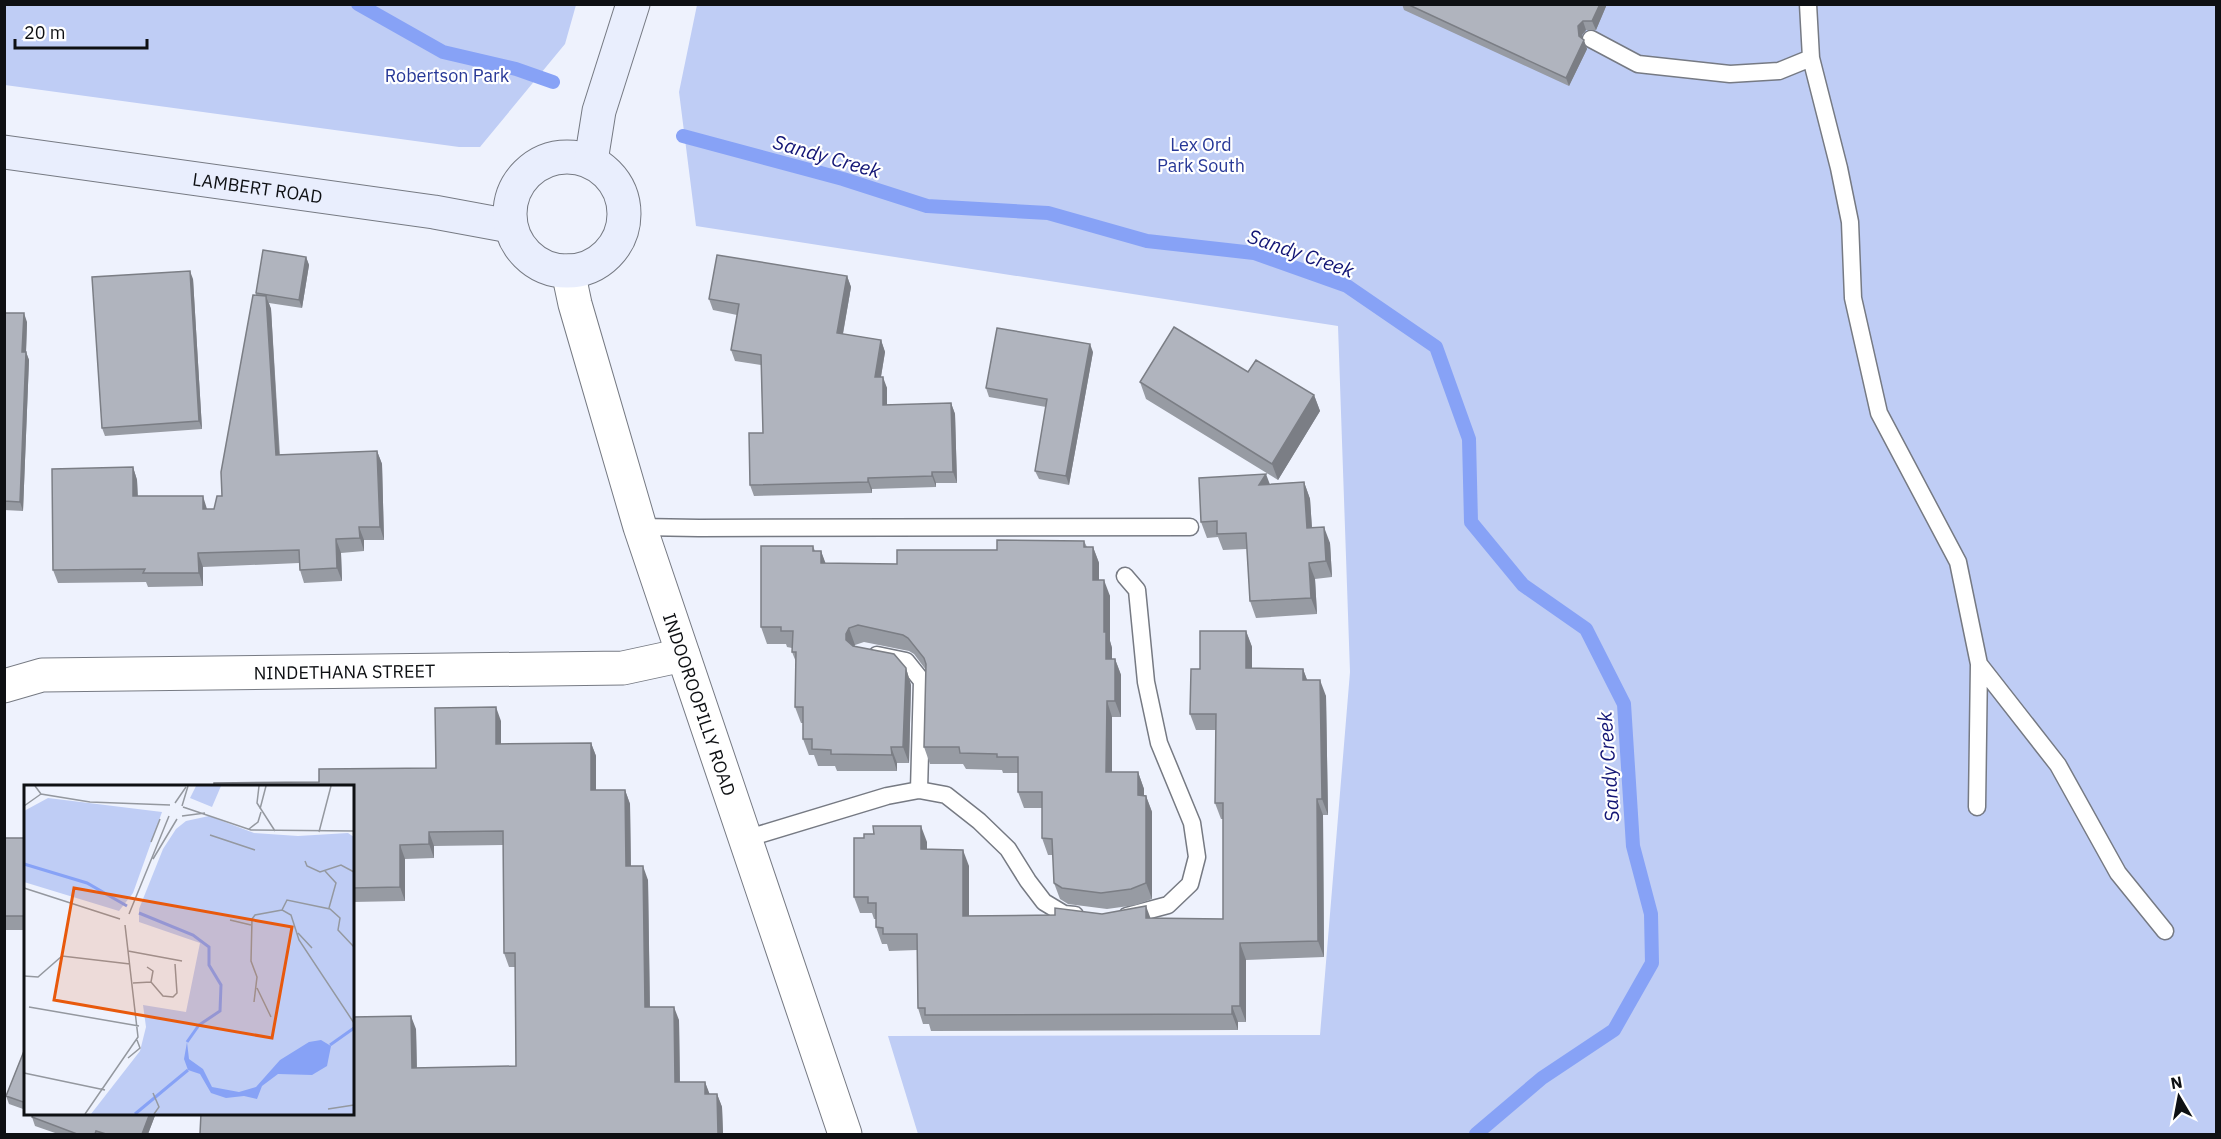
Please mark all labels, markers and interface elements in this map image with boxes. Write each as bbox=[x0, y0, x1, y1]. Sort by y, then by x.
scale bar bbox=[15, 12, 147, 50]
text: 20 m bbox=[24, 21, 66, 44]
park label: Robertson Park bbox=[385, 64, 510, 87]
water label: Sandy Creek bbox=[770, 128, 884, 184]
park label: Lex Ord Park South bbox=[1157, 133, 1245, 177]
street label: LAMBERT ROAD bbox=[191, 167, 324, 208]
water label: Sandy Creek bbox=[1244, 222, 1358, 284]
street label: INDOOROOPILLY ROAD bbox=[658, 610, 741, 799]
street label: NINDETHANA STREET bbox=[253, 659, 435, 684]
water label: Sandy Creek bbox=[1591, 710, 1625, 823]
inset map bbox=[24, 785, 354, 1115]
north arrow bbox=[2149, 1067, 2209, 1127]
text: N bbox=[2169, 1071, 2184, 1093]

